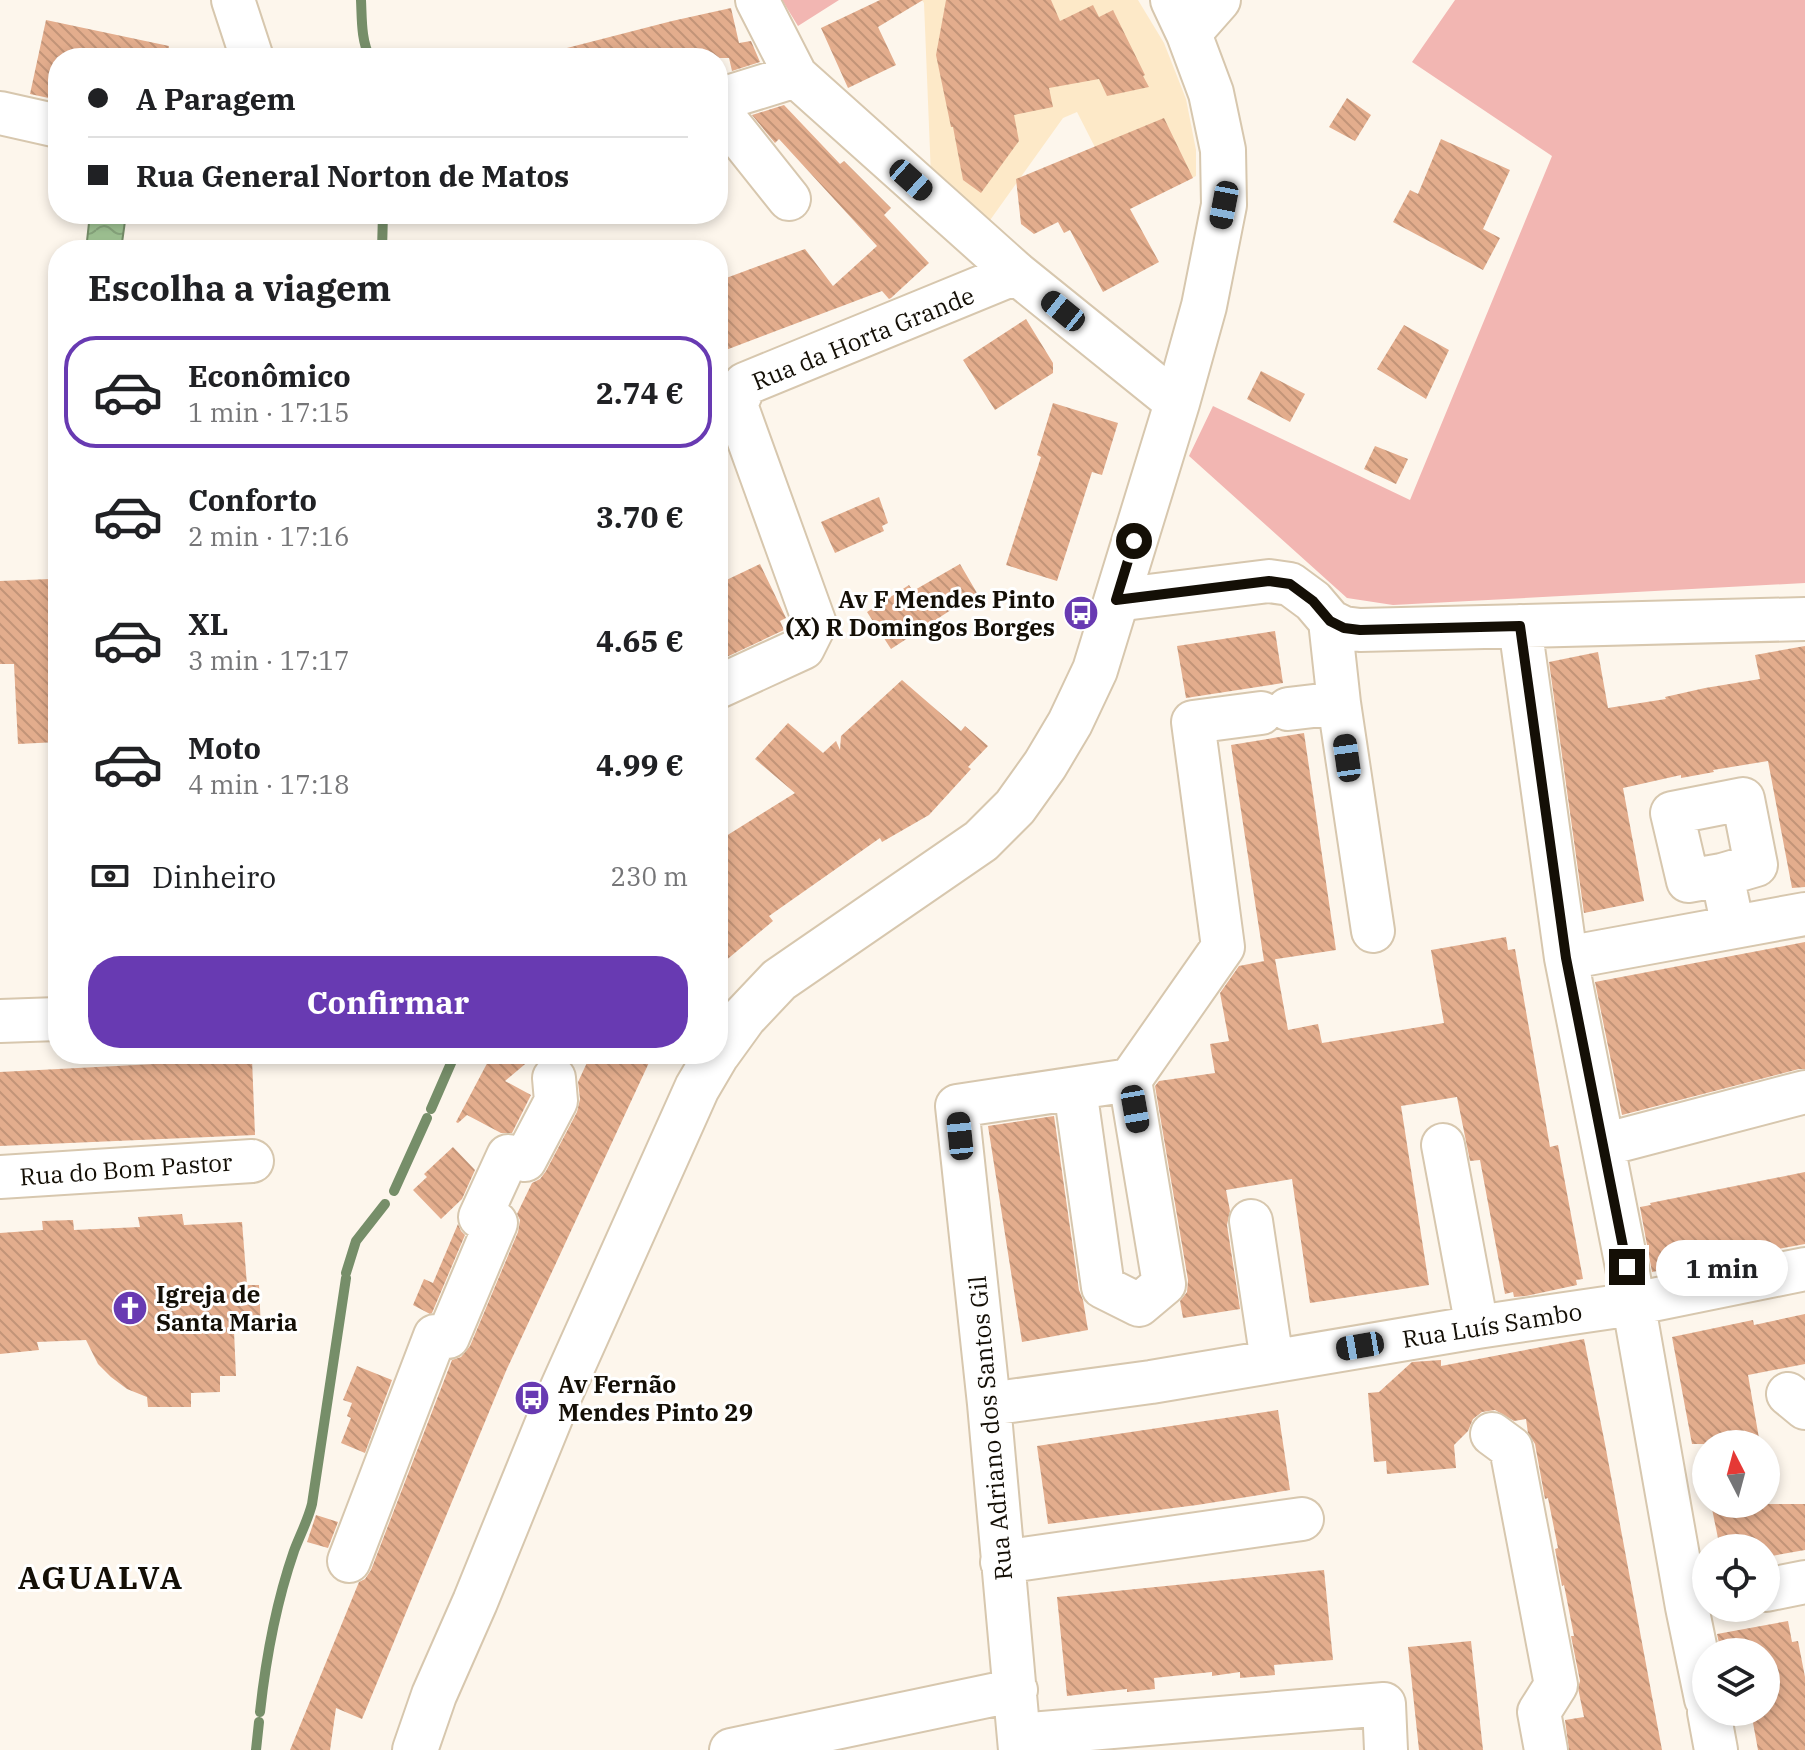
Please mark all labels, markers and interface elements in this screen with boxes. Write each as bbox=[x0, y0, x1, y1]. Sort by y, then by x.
text: A Paragem bbox=[136, 79, 296, 118]
car bbox=[885, 155, 937, 205]
text: Rua General Norton de Matos bbox=[136, 156, 569, 195]
car bbox=[1208, 179, 1240, 231]
text: Escolha a viagem bbox=[88, 264, 391, 311]
street label: Rua da Horta Grande bbox=[747, 279, 979, 397]
car bbox=[1037, 287, 1089, 335]
icon: car bbox=[92, 356, 164, 428]
text: Econômico bbox=[188, 356, 351, 395]
text: 2.74 € bbox=[596, 373, 684, 412]
text: 1 min · 17:15 bbox=[188, 395, 350, 429]
icon: car bbox=[92, 480, 164, 552]
text: Conforto bbox=[188, 480, 317, 519]
text: 3.70 € bbox=[596, 497, 684, 536]
text: 2 min · 17:16 bbox=[188, 519, 350, 553]
route start bbox=[1116, 523, 1152, 559]
place label: Av F Mendes Pinto (X) R Domingos Borges bbox=[785, 583, 1055, 643]
bus stop icon: Av F Mendes Pinto (X) R Domingos Borges bbox=[1062, 594, 1100, 632]
icon: car bbox=[92, 604, 164, 676]
text: XL bbox=[188, 604, 228, 643]
text: 4.65 € bbox=[596, 621, 684, 660]
text: 3 min · 17:17 bbox=[188, 643, 350, 677]
icon: car bbox=[92, 728, 164, 800]
text: Moto bbox=[188, 728, 261, 767]
car bbox=[1332, 733, 1362, 783]
text: 4.99 € bbox=[596, 745, 684, 784]
text: 4 min · 17:18 bbox=[188, 767, 350, 801]
icon: cash bbox=[88, 854, 132, 898]
text: Dinheiro bbox=[152, 857, 276, 896]
text: 230 m bbox=[610, 859, 688, 893]
button: Confirmar bbox=[88, 956, 688, 1048]
car bbox=[1119, 1083, 1151, 1135]
car bbox=[946, 1111, 974, 1161]
street label: Rua do Bom Pastor bbox=[19, 1146, 234, 1192]
callout: 1 min bbox=[1655, 1239, 1787, 1295]
route end bbox=[1609, 1249, 1645, 1285]
text: 1 min bbox=[1686, 1251, 1758, 1285]
street label: Rua Adriano dos Santos Gil bbox=[961, 1274, 1019, 1582]
place label: Igreja de Santa Maria bbox=[156, 1278, 298, 1338]
church icon: Igreja de Santa Maria bbox=[111, 1289, 149, 1327]
street label: Rua Luís Sambo bbox=[1400, 1295, 1584, 1355]
car bbox=[1334, 1330, 1386, 1362]
place label: Av Fernão Mendes Pinto 29 bbox=[558, 1368, 753, 1428]
bus stop icon: Av Fernão Mendes Pinto 29 bbox=[513, 1379, 551, 1417]
north arrow bbox=[1692, 1430, 1780, 1518]
map controls bbox=[1692, 1430, 1780, 1726]
button: locate bbox=[1692, 1534, 1780, 1622]
district label: AGUALVA bbox=[18, 1556, 184, 1598]
button: layers bbox=[1692, 1638, 1780, 1726]

